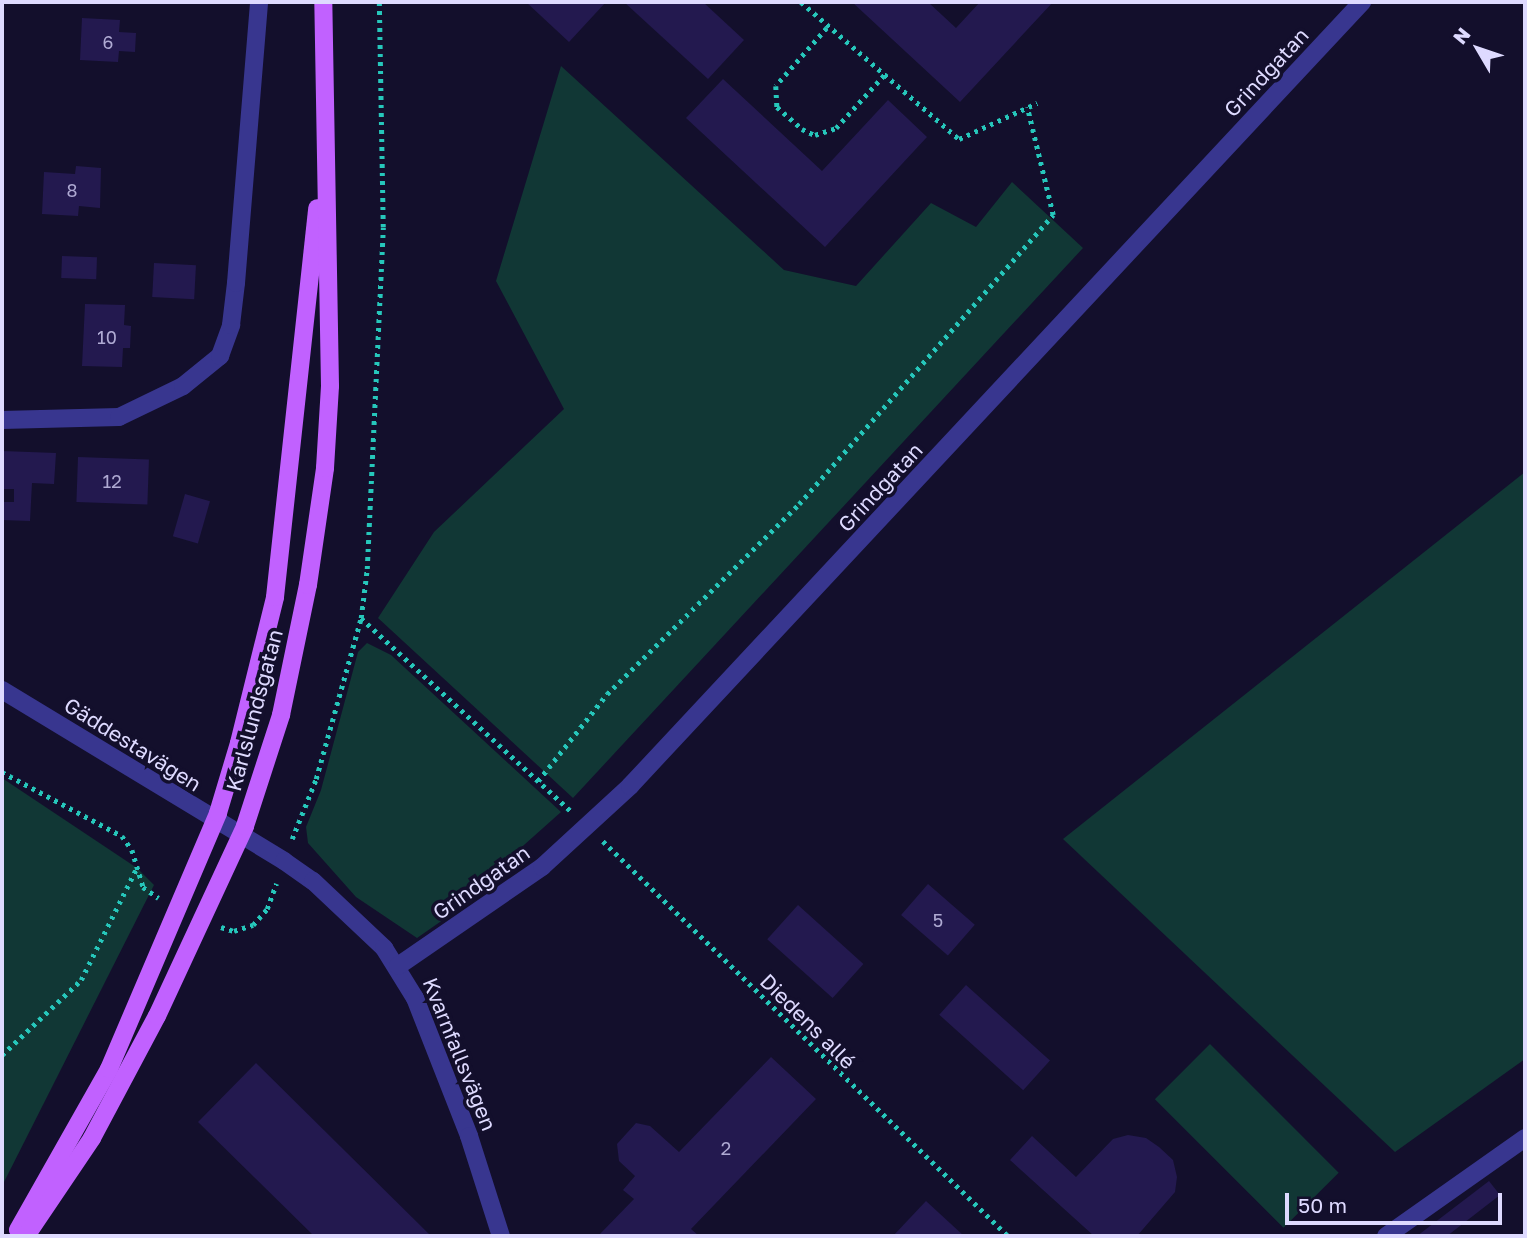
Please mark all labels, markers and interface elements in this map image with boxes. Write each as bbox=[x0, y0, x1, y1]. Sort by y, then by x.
north arrow bbox=[1443, 14, 1513, 84]
street label: Grindgatan bbox=[1219, 22, 1313, 122]
text: N bbox=[1448, 23, 1475, 48]
house number: 6 bbox=[103, 31, 113, 53]
house number: 8 bbox=[67, 179, 77, 201]
house number: 10 bbox=[97, 326, 117, 348]
street label: Grindgatan bbox=[833, 437, 927, 537]
house number: 12 bbox=[102, 470, 122, 492]
street label: Karlslundsgatan bbox=[220, 626, 288, 794]
street label: Gäddestavägen bbox=[60, 692, 206, 796]
street label: Grindgatan bbox=[428, 840, 534, 924]
house number: 5 bbox=[933, 909, 943, 931]
street label: Diedens allé bbox=[755, 968, 861, 1074]
street label: Kvarnfallsvägen bbox=[418, 974, 502, 1134]
house number: 2 bbox=[721, 1137, 731, 1159]
scale bar bbox=[1289, 1178, 1506, 1222]
text: 50 m bbox=[1298, 1192, 1347, 1218]

